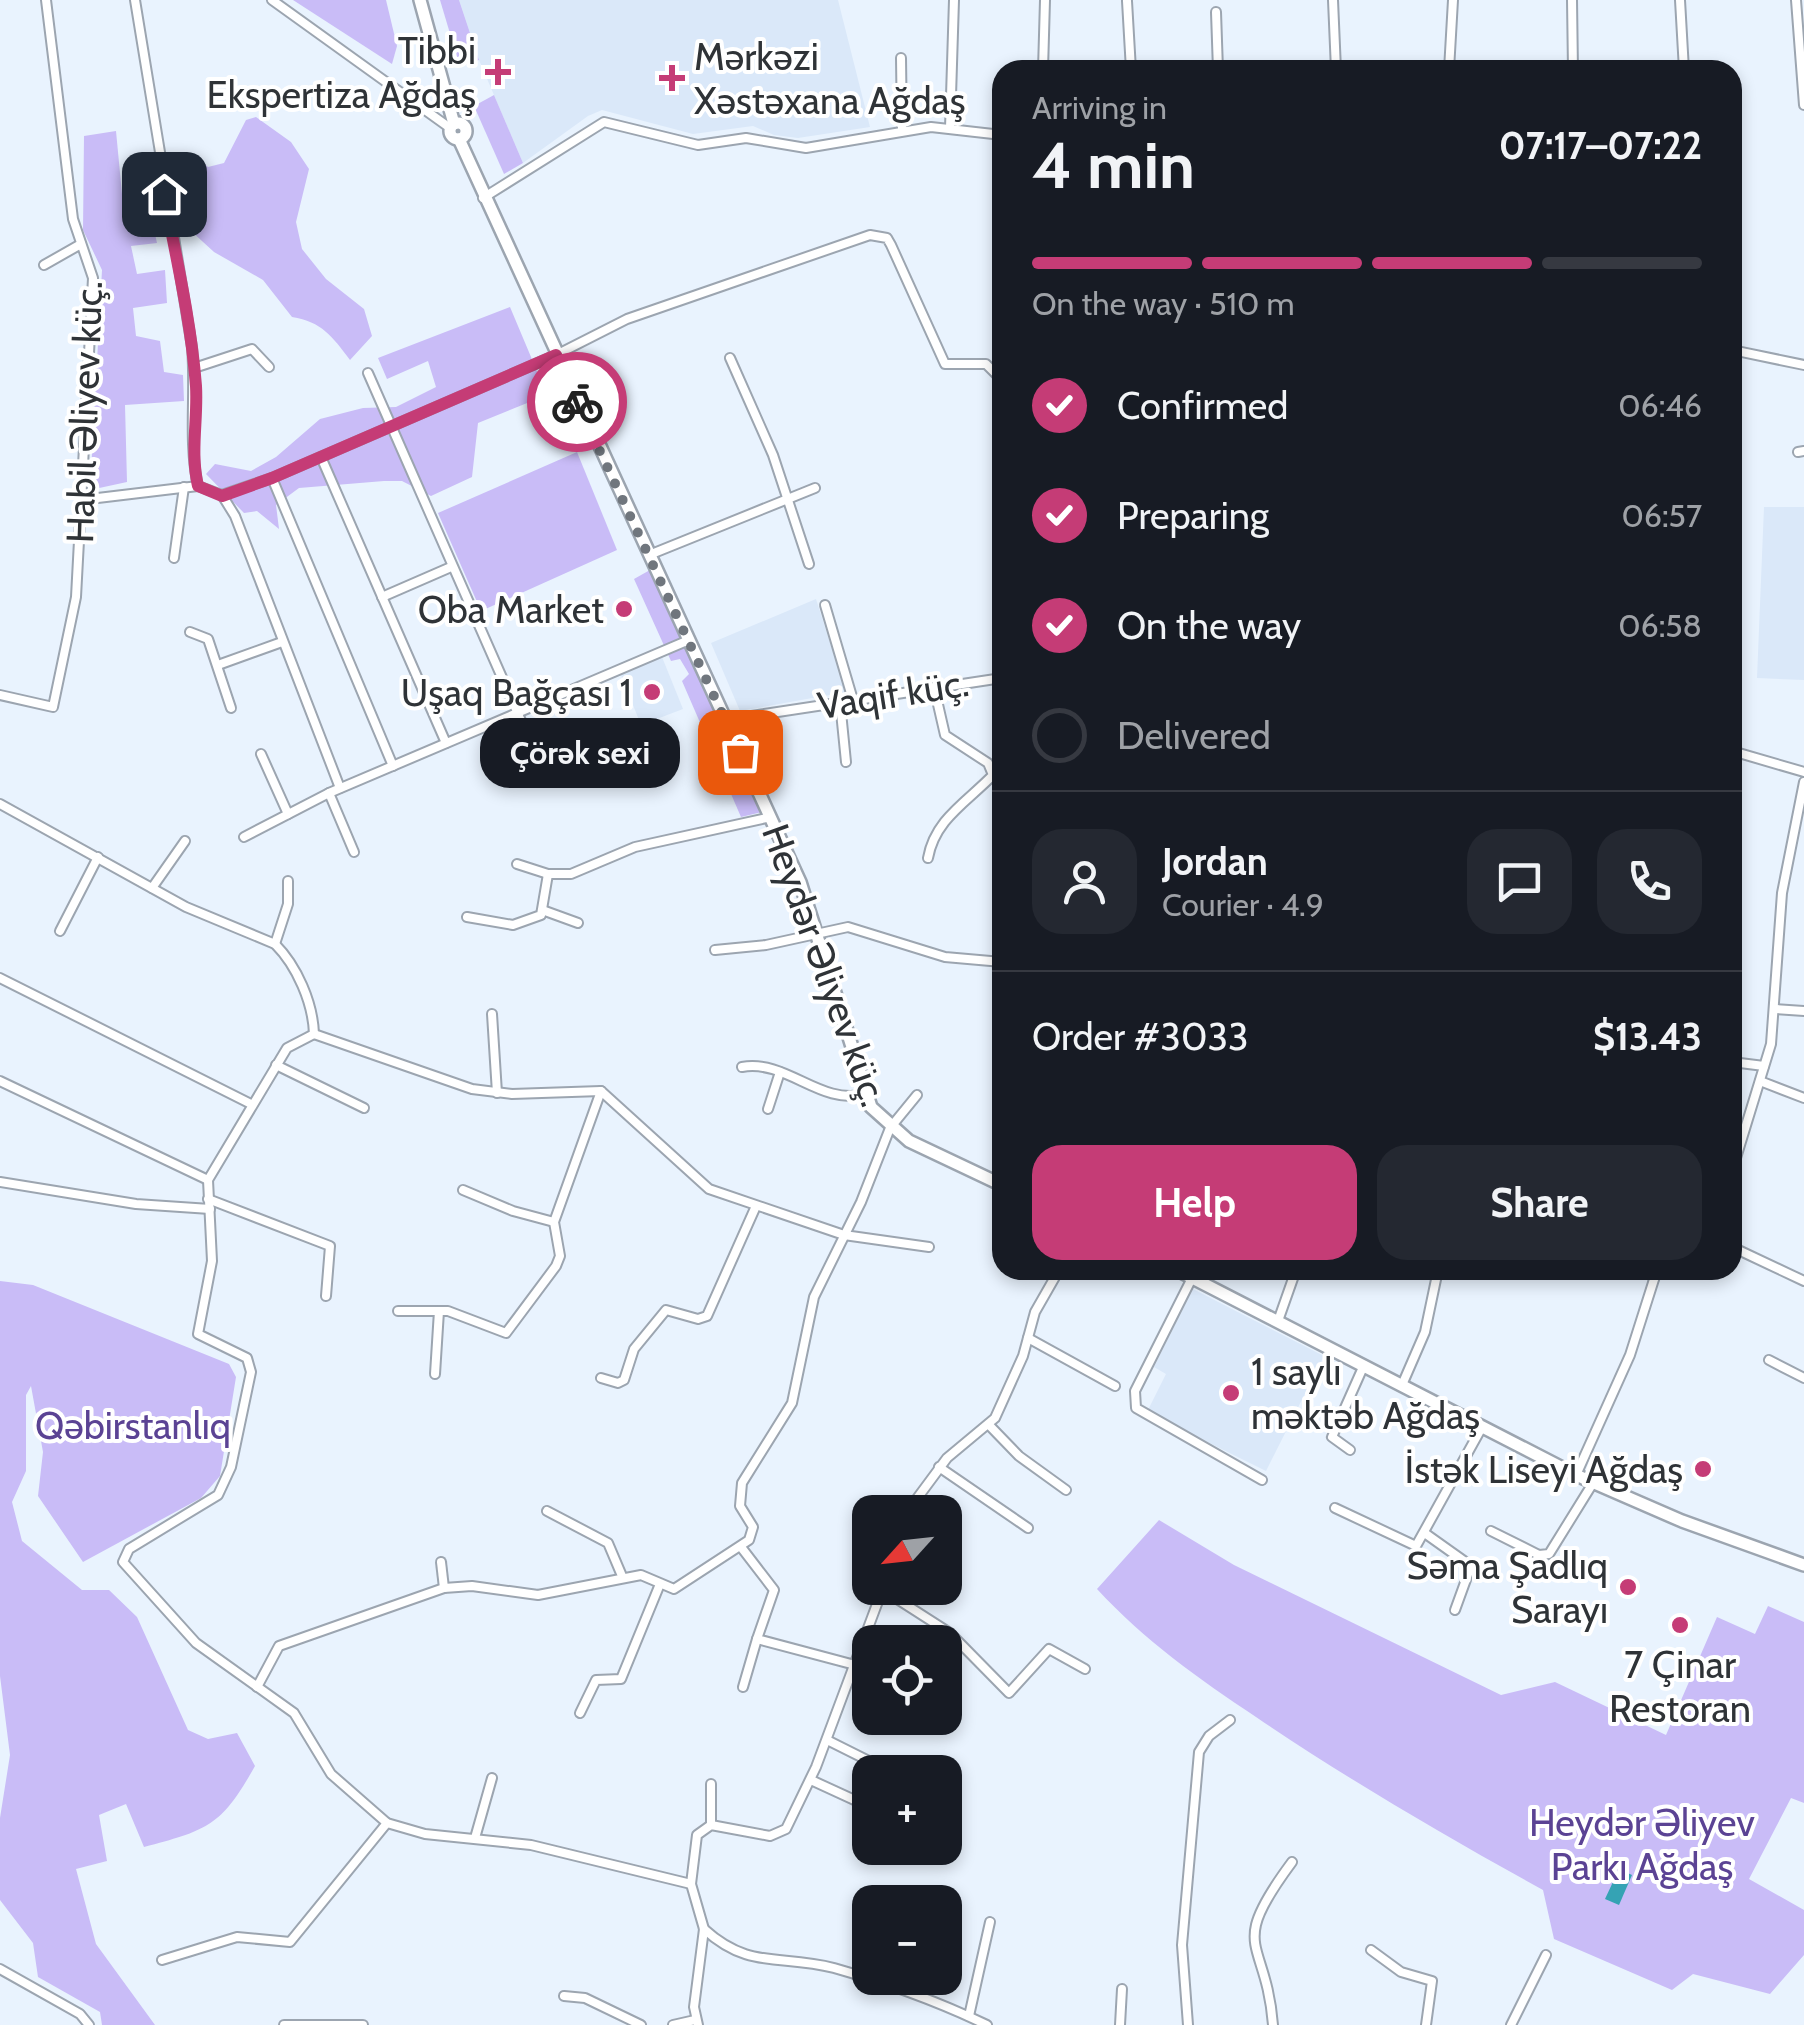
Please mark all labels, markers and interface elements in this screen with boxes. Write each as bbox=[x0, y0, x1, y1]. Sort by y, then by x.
place label: Tibbi Ekspertiza Ağdaş bbox=[207, 27, 476, 118]
place label: Mərkəzi Xəstəxana Ağdaş bbox=[694, 33, 966, 124]
marker: Tibbi Ekspertiza Ağdaş bbox=[485, 59, 511, 85]
marker: Mərkəzi Xəstəxana Ağdaş bbox=[659, 65, 685, 91]
text: Arriving in bbox=[1032, 88, 1167, 127]
text: 07:17–07:22 bbox=[1499, 122, 1702, 169]
text: 4 min bbox=[1032, 125, 1195, 204]
pin bbox=[122, 152, 207, 237]
icon: home bbox=[137, 167, 192, 222]
street label: Habil Əliyev küç. bbox=[56, 280, 112, 544]
text: On the way · 510 m bbox=[1032, 284, 1295, 323]
courier bbox=[527, 352, 627, 452]
icon: bike bbox=[550, 375, 605, 430]
icon: check bbox=[1032, 378, 1087, 433]
text: Confirmed bbox=[1117, 382, 1288, 429]
text: 06:46 bbox=[1618, 386, 1702, 425]
icon: check bbox=[1032, 488, 1087, 543]
text: Preparing bbox=[1117, 492, 1269, 539]
text: 06:57 bbox=[1621, 496, 1702, 535]
place label: Oba Market bbox=[418, 586, 604, 633]
marker: Oba Market bbox=[613, 598, 635, 620]
icon: check bbox=[1032, 598, 1087, 653]
text: On the way bbox=[1117, 602, 1301, 649]
text: 06:58 bbox=[1618, 606, 1702, 645]
street label: Vaqif küç. bbox=[814, 659, 972, 729]
place label: Uşaq Bağçası 1 bbox=[401, 669, 632, 716]
marker: Uşaq Bağçası 1 bbox=[641, 681, 663, 703]
pin bbox=[698, 710, 783, 795]
text: Delivered bbox=[1117, 712, 1271, 759]
callout: Çörək sexi bbox=[480, 717, 680, 787]
icon: bag bbox=[713, 725, 768, 780]
text: Çörək sexi bbox=[510, 733, 650, 772]
street label: Heydər Əliyev küç. bbox=[752, 818, 898, 1112]
button: person bbox=[1032, 829, 1137, 934]
button: chat bbox=[1467, 829, 1572, 934]
button: phone bbox=[1597, 829, 1702, 934]
text: Jordan bbox=[1162, 838, 1268, 885]
text: Courier · 4.9 bbox=[1162, 885, 1324, 924]
text: Order #3033 bbox=[1032, 1013, 1249, 1060]
text: $13.43 bbox=[1593, 1013, 1702, 1060]
button: Help bbox=[1032, 1145, 1357, 1260]
button: Share bbox=[1377, 1145, 1702, 1260]
place label: 1 saylı məktəb Ağdaş bbox=[1251, 1348, 1480, 1439]
marker: 1 saylı məktəb Ağdaş bbox=[1220, 1382, 1242, 1404]
park label: Qəbirstanlıq bbox=[35, 1402, 231, 1449]
place label: İstək Liseyi Ağdaş bbox=[1404, 1446, 1683, 1493]
marker: İstək Liseyi Ağdaş bbox=[1692, 1458, 1714, 1480]
north arrow bbox=[852, 1495, 962, 1605]
map controls bbox=[852, 1495, 962, 1995]
place label: Səma Şadlıq Sarayı bbox=[1407, 1542, 1608, 1633]
marker: Səma Şadlıq Sarayı bbox=[1617, 1576, 1639, 1598]
marker: 7 Çinar Restoran bbox=[1669, 1614, 1691, 1636]
button: locate bbox=[852, 1625, 962, 1735]
place label: 7 Çinar Restoran bbox=[1609, 1641, 1751, 1732]
button: + bbox=[852, 1755, 962, 1865]
park label: Heydər Əliyev Parkı Ağdaş bbox=[1529, 1799, 1755, 1890]
button: − bbox=[852, 1885, 962, 1995]

